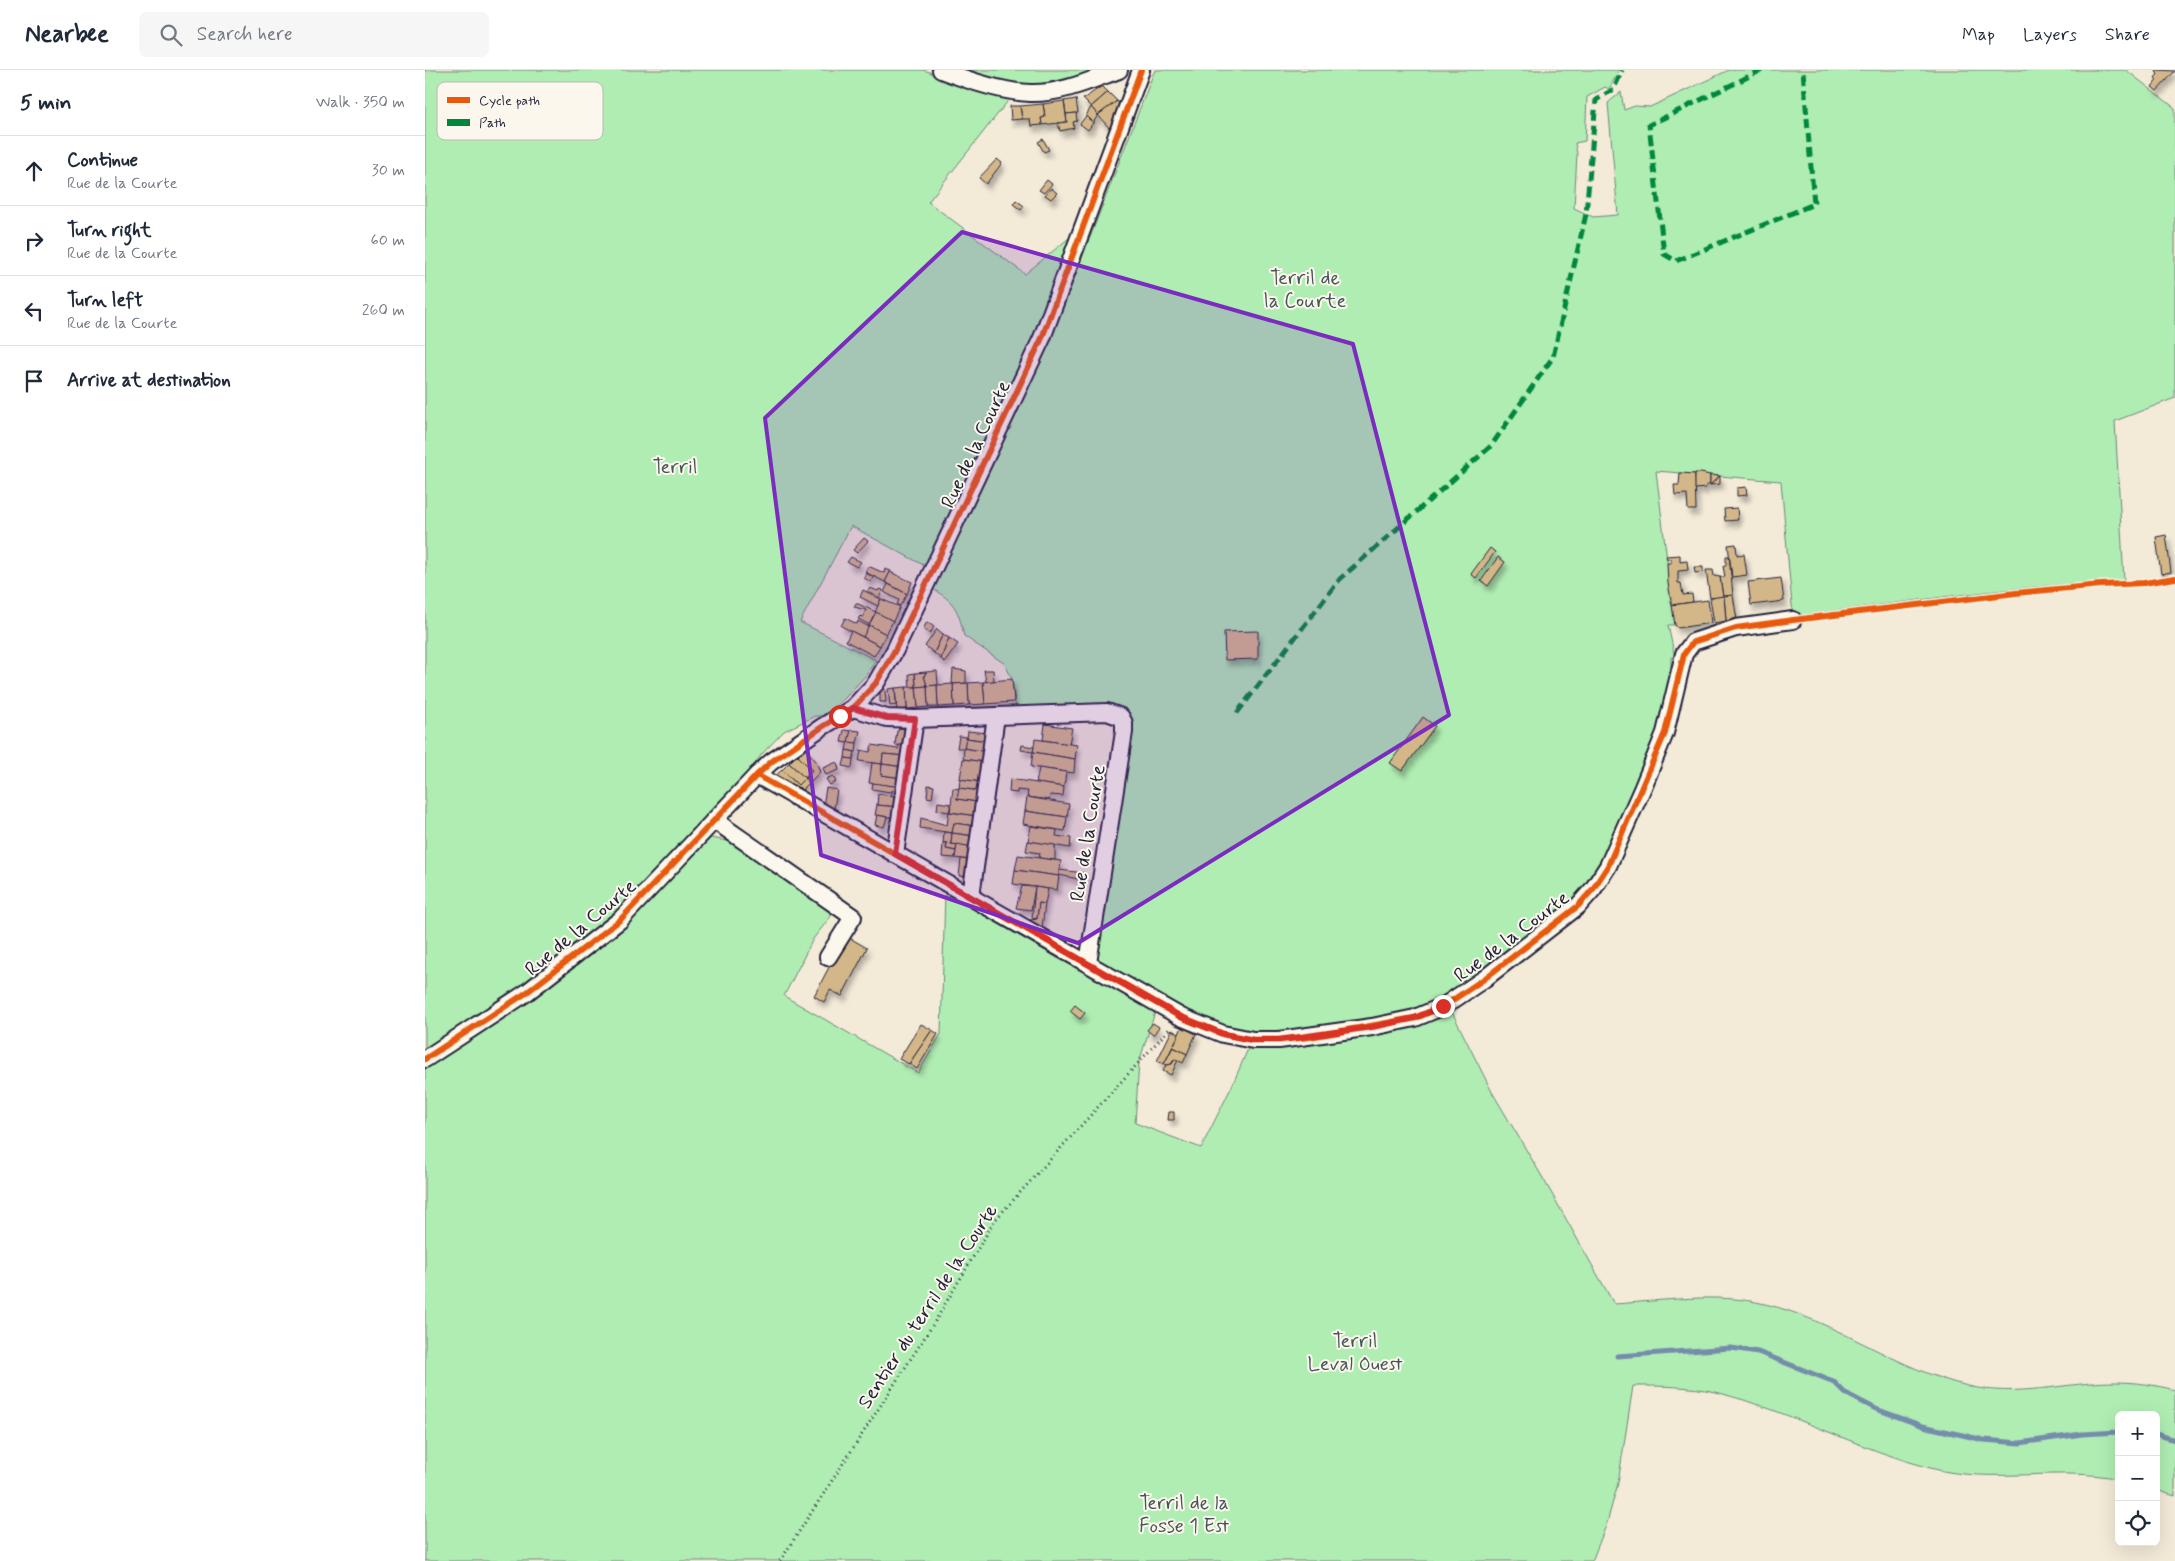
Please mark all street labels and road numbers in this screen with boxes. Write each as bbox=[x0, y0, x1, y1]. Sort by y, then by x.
street label: Rue de la Courte bbox=[935, 376, 1018, 513]
street label: Rue de la Courte bbox=[1064, 763, 1113, 903]
street label: Rue de la Courte bbox=[519, 873, 643, 983]
street label: Rue de la Courte bbox=[1449, 885, 1575, 990]
street label: Sentier du terril de la Courte bbox=[852, 1199, 1005, 1414]

